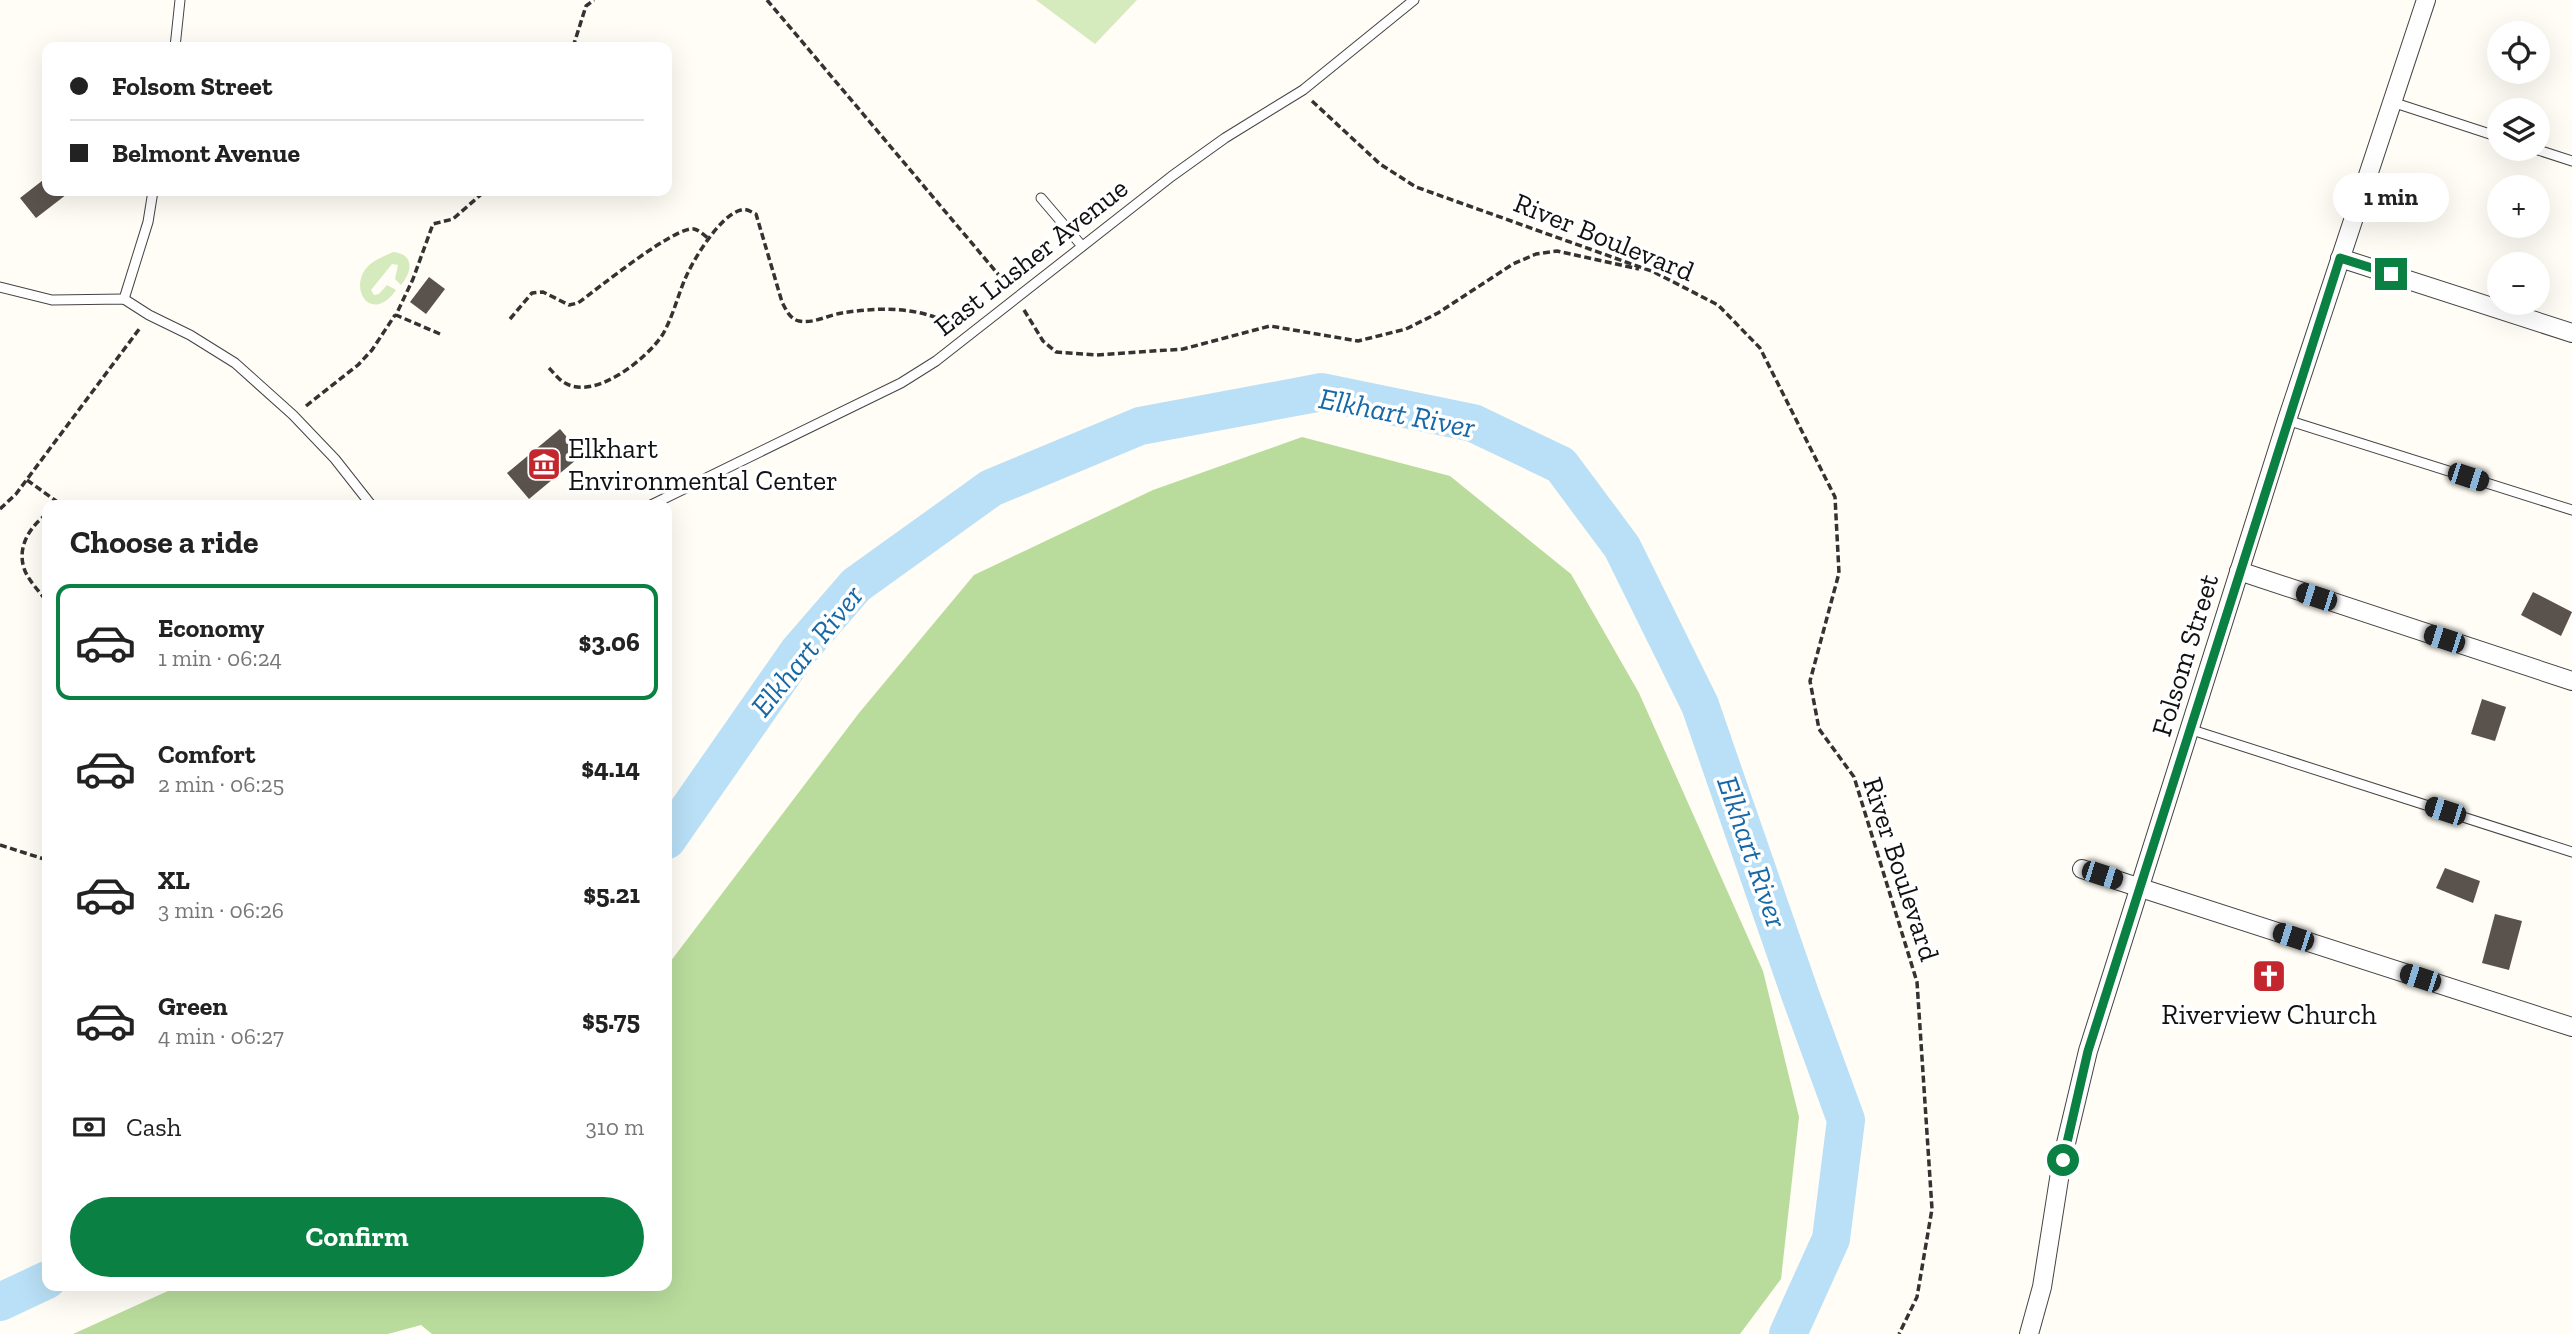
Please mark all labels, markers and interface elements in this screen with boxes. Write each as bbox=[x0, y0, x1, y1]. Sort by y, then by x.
map controls bbox=[2487, 21, 2550, 315]
button: locate bbox=[2487, 21, 2550, 84]
text: Folsom Street bbox=[112, 70, 272, 102]
button: layers bbox=[2487, 98, 2550, 161]
text: Belmont Avenue bbox=[112, 137, 300, 169]
street label: East Lusher Avenue bbox=[928, 171, 1134, 343]
callout: 1 min bbox=[2333, 173, 2449, 222]
button: + bbox=[2487, 175, 2550, 238]
text: 1 min bbox=[2364, 183, 2418, 211]
street label: River Boulevard bbox=[1509, 186, 1699, 288]
button: − bbox=[2487, 252, 2550, 315]
route end bbox=[2375, 258, 2407, 290]
water label: Elkhart River bbox=[1316, 380, 1479, 446]
place label: Elkhart Environmental Center bbox=[568, 432, 838, 497]
museum icon: Elkhart Environmental Center bbox=[525, 445, 563, 483]
car bbox=[2445, 461, 2492, 493]
text: Choose a ride bbox=[70, 523, 258, 561]
street label: Folsom Street bbox=[2145, 569, 2225, 740]
water label: Elkhart River bbox=[743, 578, 871, 724]
car bbox=[2293, 581, 2340, 613]
icon: car bbox=[74, 611, 137, 674]
text: Economy bbox=[158, 612, 264, 644]
car bbox=[2421, 623, 2468, 655]
text: $3.06 bbox=[579, 626, 640, 658]
text: 1 min · 06:24 bbox=[158, 644, 282, 672]
icon: car bbox=[74, 737, 137, 800]
text: Comfort bbox=[158, 738, 255, 770]
text: $4.14 bbox=[581, 752, 640, 784]
text: 2 min · 06:25 bbox=[158, 770, 284, 798]
water label: Elkhart River bbox=[1709, 771, 1795, 933]
street label: River Boulevard bbox=[1856, 773, 1946, 965]
car bbox=[2422, 795, 2469, 827]
car bbox=[2079, 859, 2126, 891]
icon: car bbox=[74, 863, 137, 926]
text: XL bbox=[158, 864, 190, 896]
text: $5.21 bbox=[583, 878, 640, 910]
text: 3 min · 06:26 bbox=[158, 896, 284, 924]
car bbox=[2270, 921, 2317, 953]
church icon: Riverview Church bbox=[2250, 957, 2288, 995]
car bbox=[2397, 962, 2444, 994]
icon: car bbox=[74, 989, 137, 1052]
text: Green bbox=[158, 990, 228, 1022]
place label: Riverview Church bbox=[2161, 998, 2377, 1031]
text: $5.75 bbox=[582, 1004, 640, 1036]
text: 4 min · 06:27 bbox=[158, 1022, 284, 1050]
icon: cash bbox=[70, 1108, 108, 1146]
text: Cash bbox=[126, 1111, 181, 1143]
text: 310 m bbox=[586, 1113, 644, 1141]
route start bbox=[2047, 1144, 2079, 1176]
button: Confirm bbox=[70, 1197, 644, 1277]

